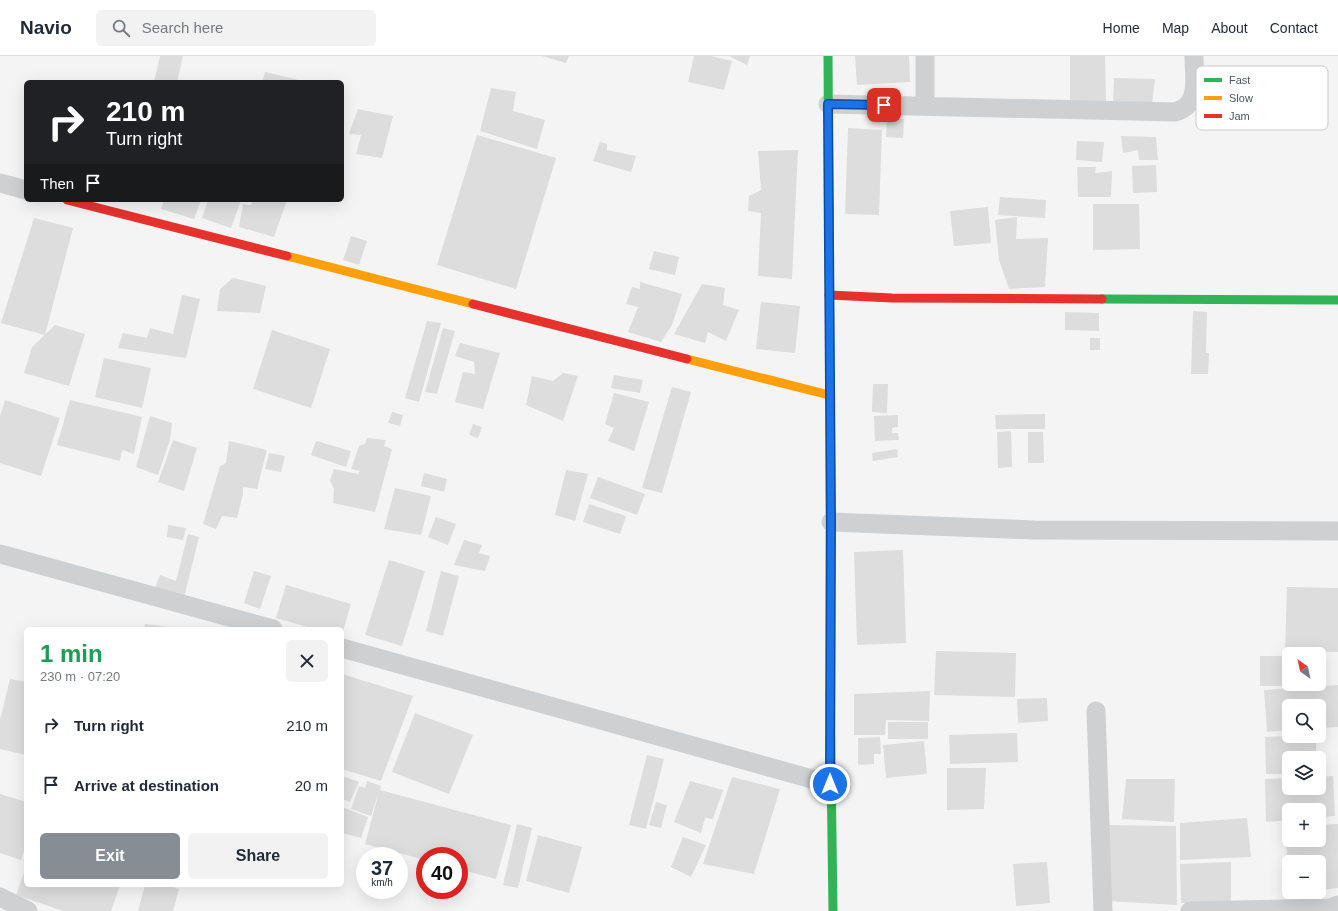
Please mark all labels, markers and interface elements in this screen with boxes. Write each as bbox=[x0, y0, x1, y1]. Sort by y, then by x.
search box bbox=[96, 10, 376, 46]
text: Navio bbox=[20, 17, 72, 38]
icon: search bbox=[110, 17, 132, 39]
text: Search here bbox=[142, 19, 223, 36]
text: Home bbox=[1103, 20, 1140, 36]
text: Map bbox=[1162, 20, 1189, 36]
text: About bbox=[1211, 20, 1248, 36]
text: Contact bbox=[1270, 20, 1318, 36]
legend bbox=[1196, 66, 1328, 130]
text: Fast bbox=[1229, 74, 1250, 86]
pin bbox=[867, 88, 901, 122]
text: Slow bbox=[1229, 92, 1253, 104]
icon: arrive bbox=[873, 94, 895, 116]
icon: right bbox=[40, 96, 92, 148]
text: 210 m bbox=[106, 96, 185, 127]
text: Jam bbox=[1229, 110, 1250, 122]
text: Turn right bbox=[106, 129, 182, 149]
icon: arrive bbox=[82, 172, 104, 194]
text: Then bbox=[40, 175, 74, 192]
text: 1 min bbox=[40, 640, 103, 667]
button: close bbox=[286, 640, 328, 682]
north arrow bbox=[1282, 647, 1326, 691]
map controls bbox=[1282, 647, 1326, 899]
text: 230 m · 07:20 bbox=[40, 669, 120, 684]
button: search bbox=[1282, 699, 1326, 743]
icon: right bbox=[40, 714, 62, 736]
text: Turn right bbox=[74, 717, 144, 734]
text: 210 m bbox=[286, 717, 328, 734]
button: layers bbox=[1282, 751, 1326, 795]
position arrow bbox=[809, 763, 851, 805]
icon: arrive bbox=[40, 774, 62, 796]
text: Arrive at destination bbox=[74, 777, 219, 794]
text: 20 m bbox=[295, 777, 328, 794]
button: + bbox=[1282, 803, 1326, 847]
button: Exit bbox=[40, 833, 180, 879]
button: Share bbox=[188, 833, 328, 879]
speed limit sign: 40 bbox=[416, 847, 468, 899]
button: − bbox=[1282, 855, 1326, 899]
text: 37 bbox=[371, 857, 393, 879]
text: km/h bbox=[371, 877, 393, 888]

